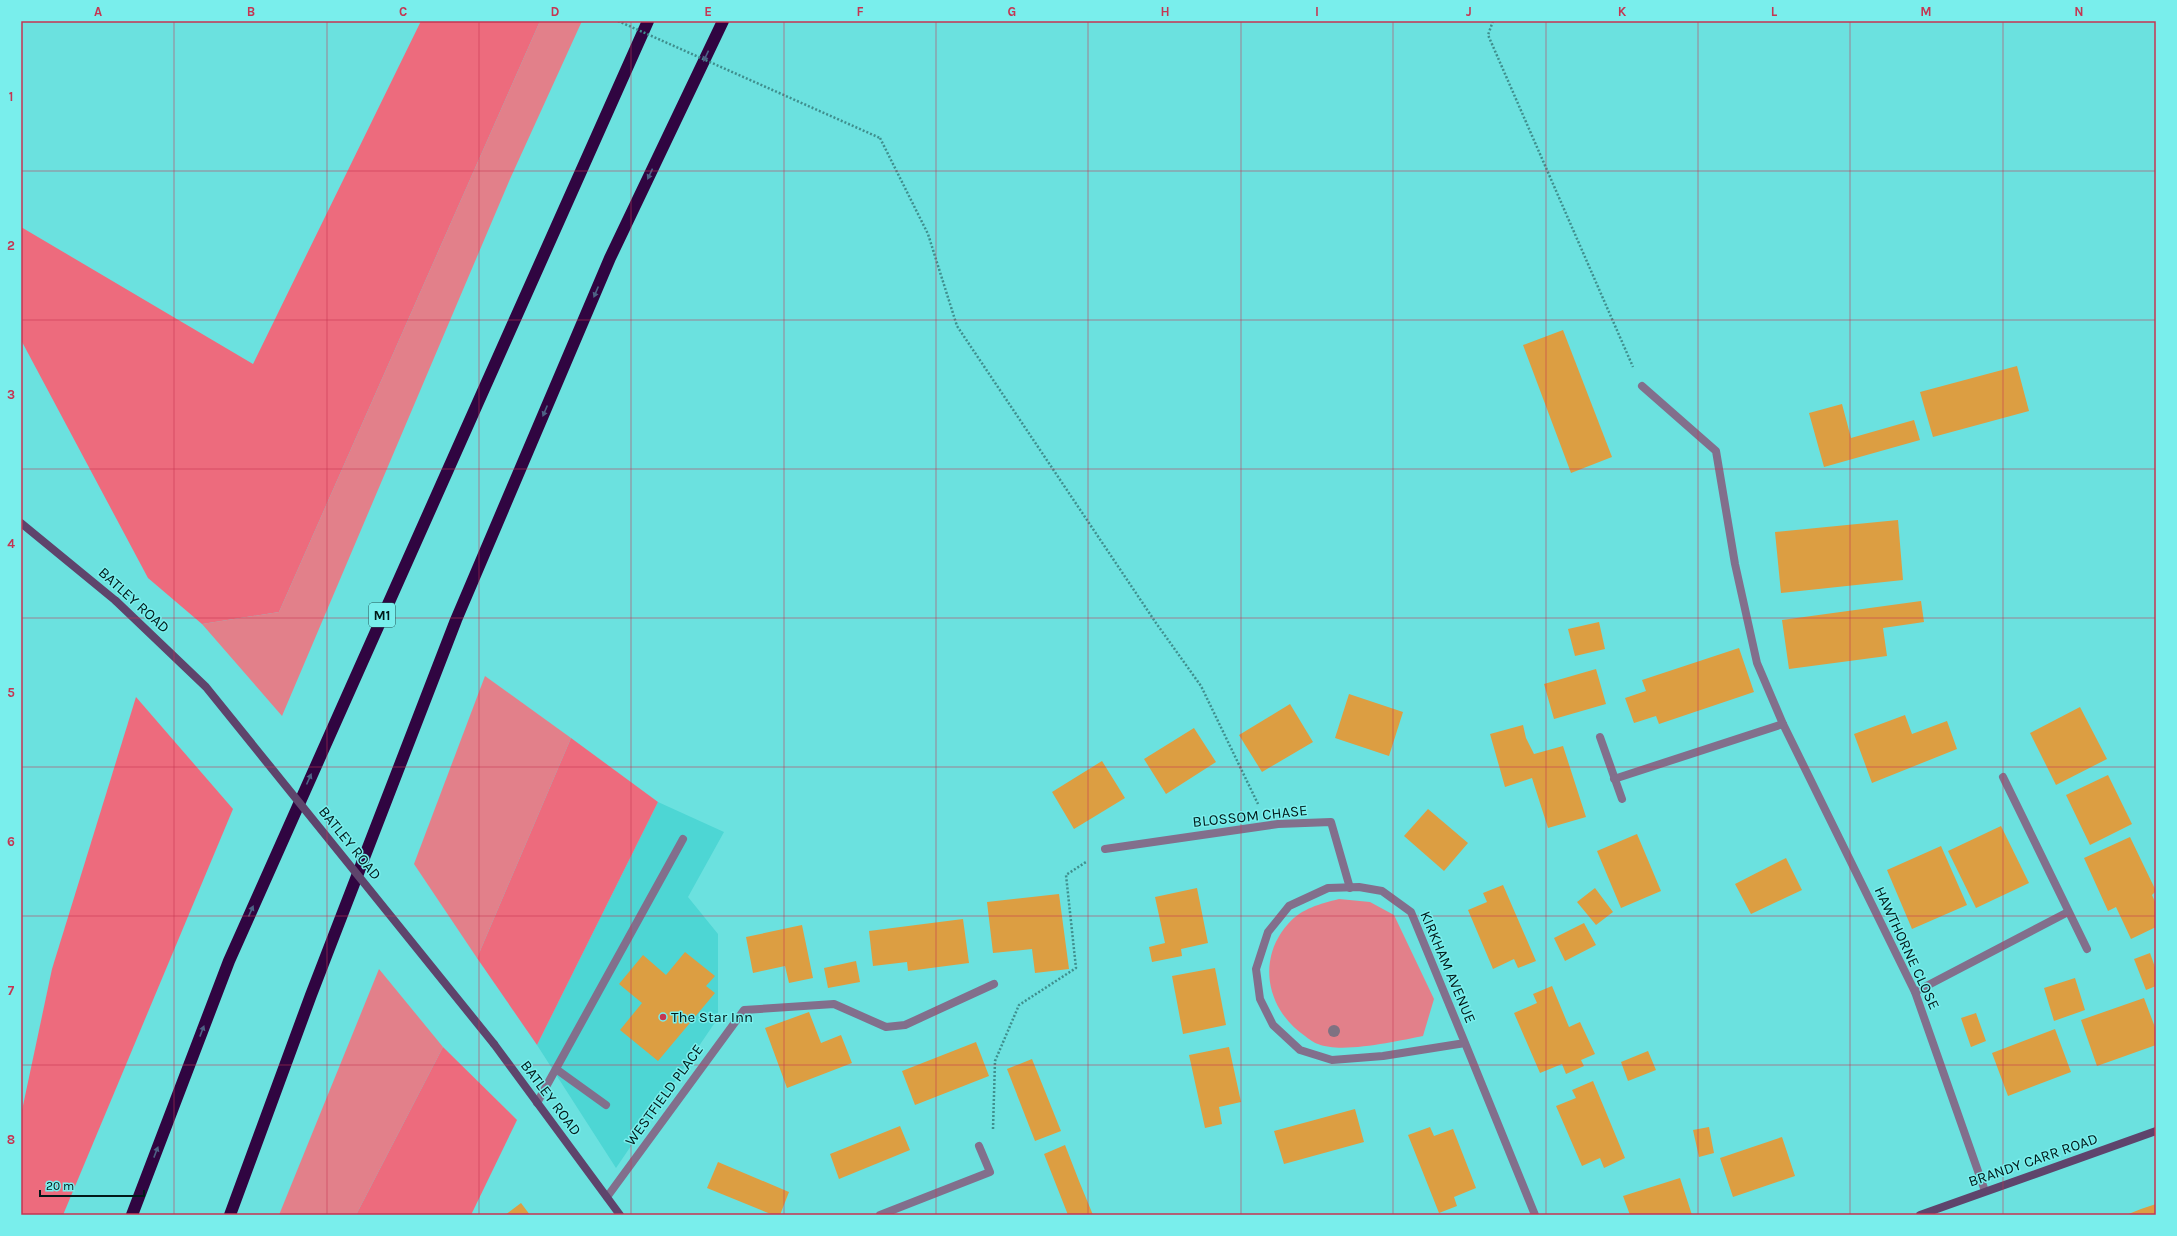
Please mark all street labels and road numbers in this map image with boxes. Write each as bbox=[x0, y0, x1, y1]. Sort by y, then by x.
street label: BATLEY ROAD bbox=[95, 563, 173, 637]
road number: M1 bbox=[369, 603, 395, 627]
street label: BLOSSOM CHASE bbox=[1192, 801, 1308, 831]
street label: BATLEY ROAD bbox=[315, 803, 385, 883]
street label: HAWTHORNE CLOSE bbox=[1871, 884, 1943, 1012]
street label: KIRKHAM AVENUE bbox=[1416, 908, 1480, 1026]
street label: WESTFIELD PLACE bbox=[621, 1041, 707, 1149]
street label: BATLEY ROAD bbox=[517, 1057, 585, 1139]
street label: BRANDY CARR ROAD bbox=[1966, 1129, 2100, 1191]

